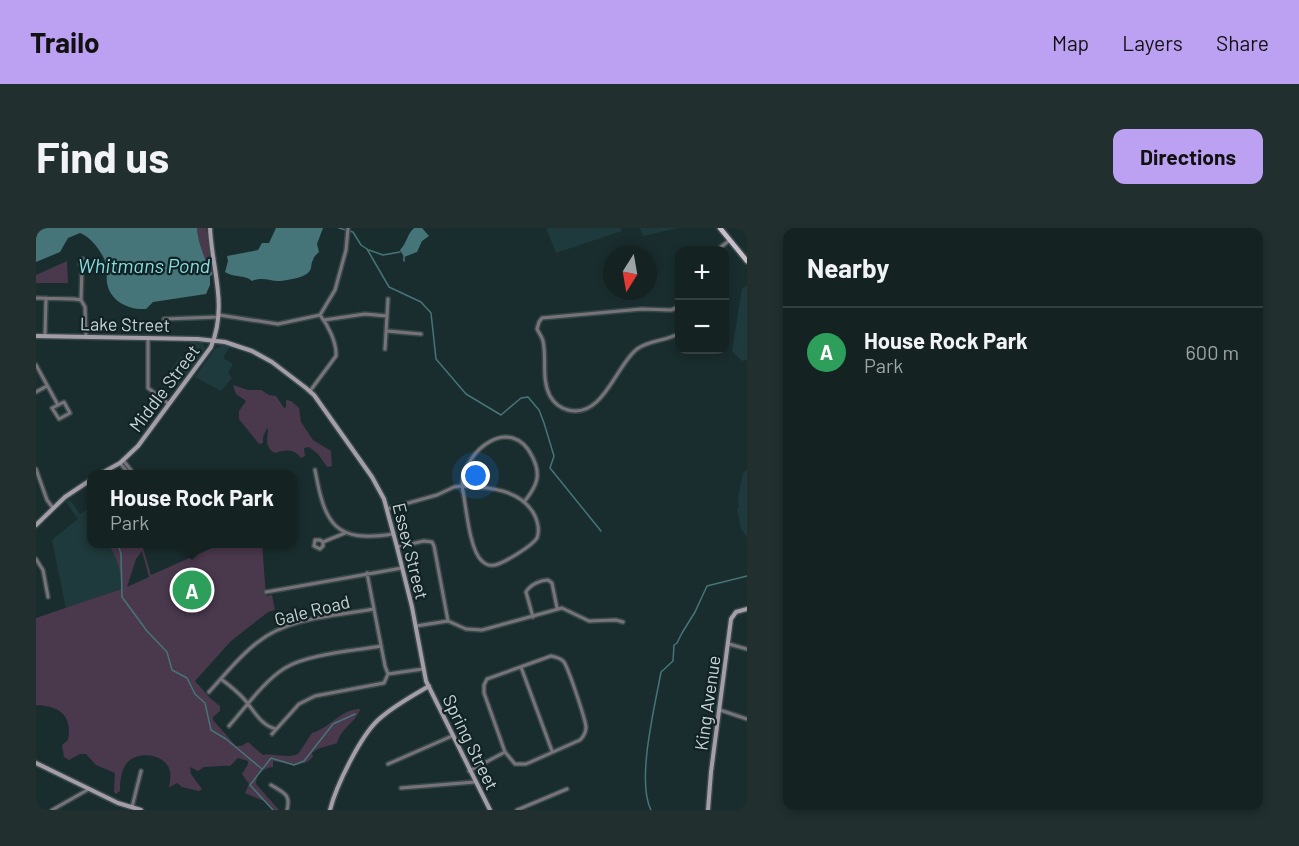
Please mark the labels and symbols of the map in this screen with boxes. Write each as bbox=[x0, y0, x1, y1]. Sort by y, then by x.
north arrow bbox=[603, 246, 657, 300]
water label: Whitmans Pond bbox=[78, 253, 211, 277]
street label: Lake Street bbox=[80, 312, 170, 336]
street label: Middle Street bbox=[124, 340, 204, 436]
your location bbox=[461, 461, 490, 490]
street label: Essex Street bbox=[388, 500, 434, 602]
pin: A bbox=[172, 568, 212, 613]
street label: Gale Road bbox=[272, 590, 352, 630]
street label: King Avenue bbox=[689, 654, 725, 752]
street label: Spring Street bbox=[438, 691, 504, 793]

